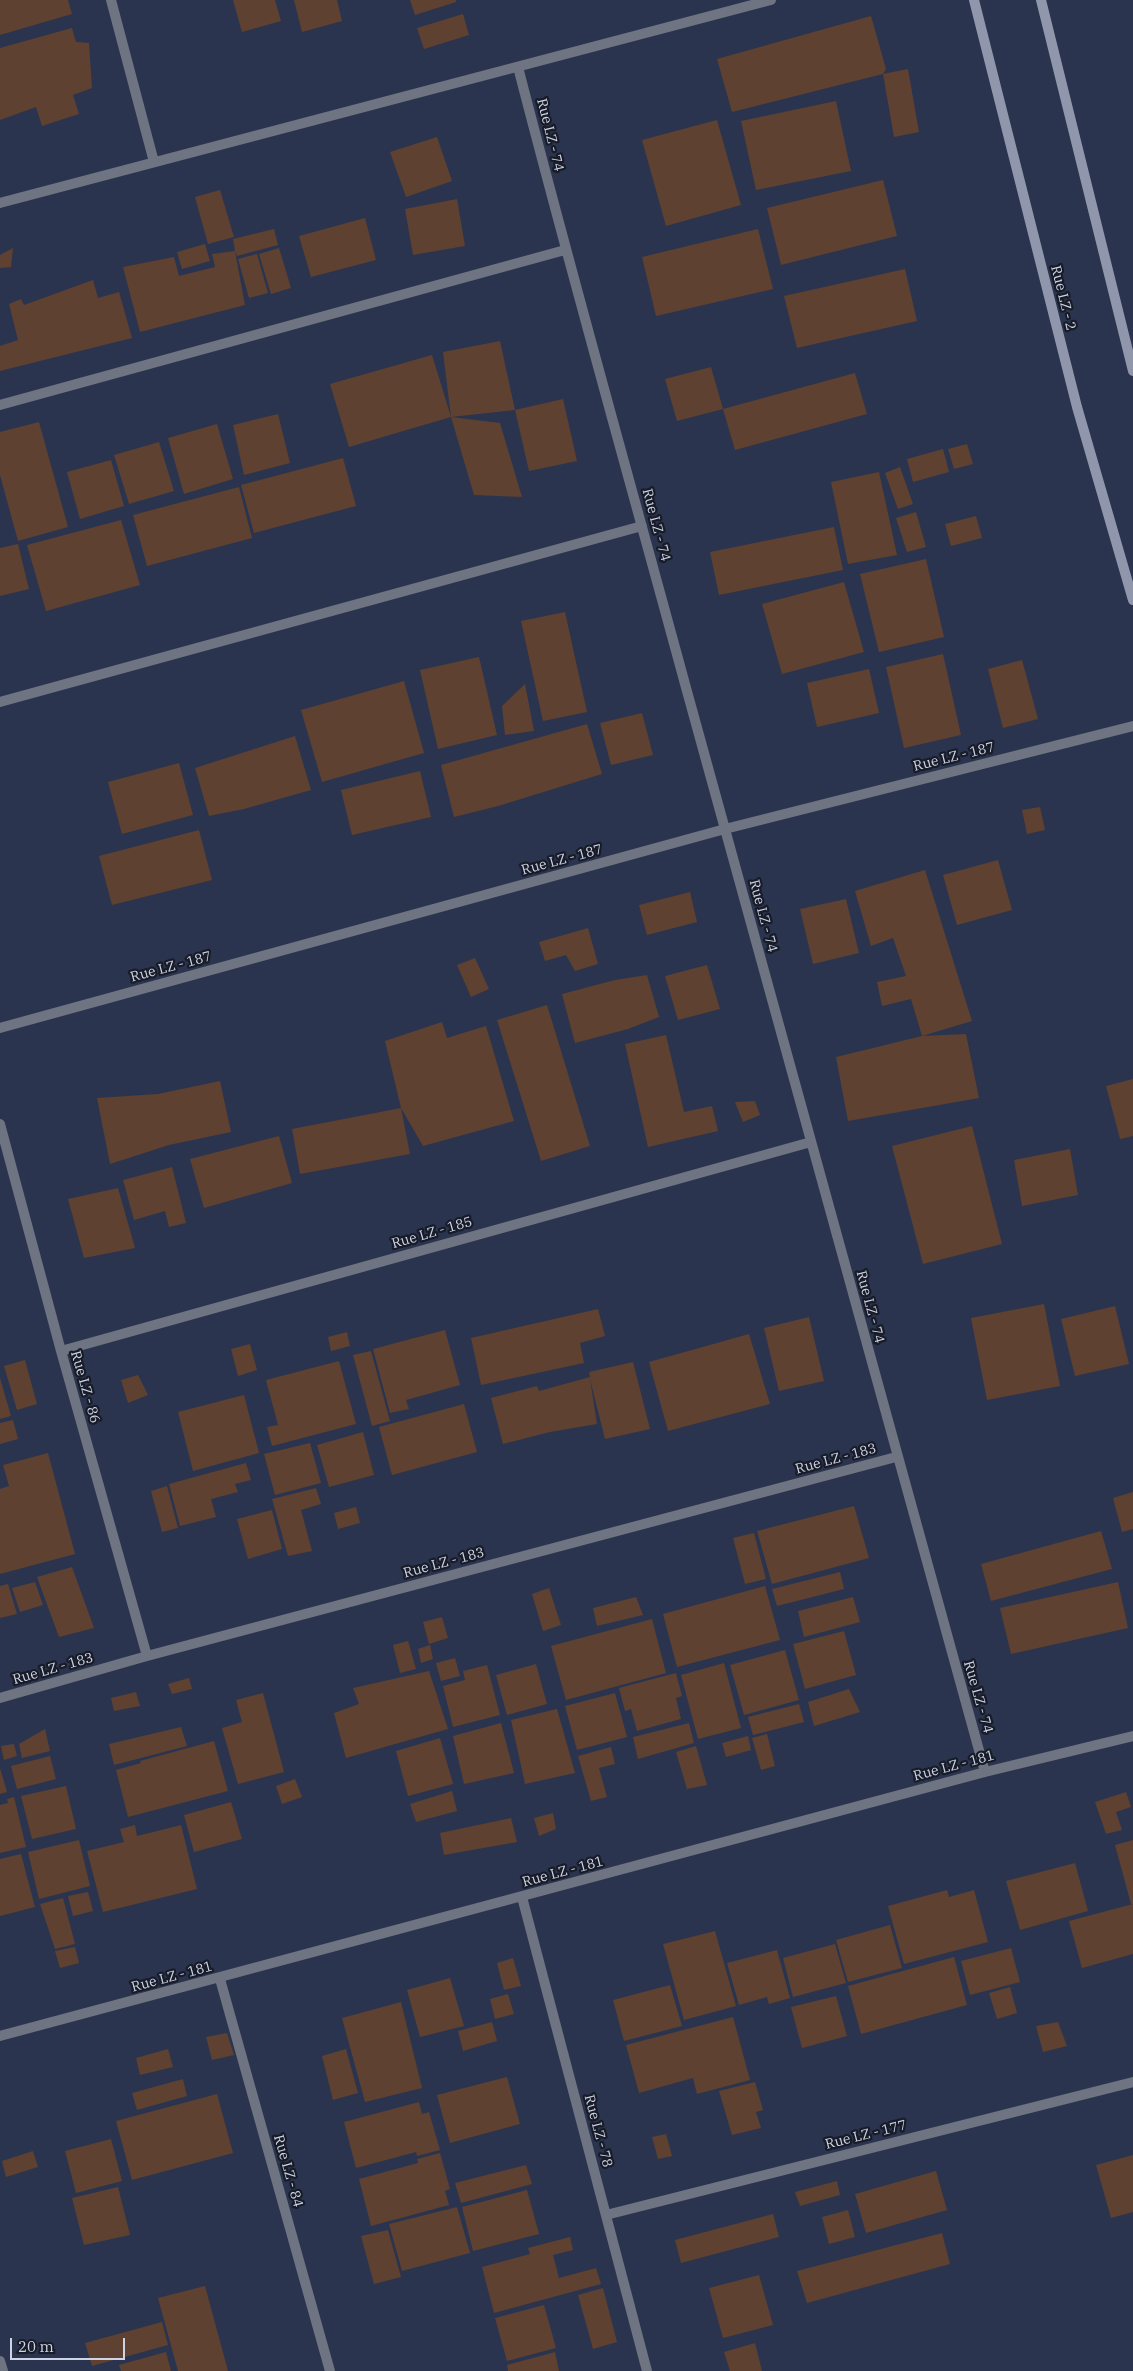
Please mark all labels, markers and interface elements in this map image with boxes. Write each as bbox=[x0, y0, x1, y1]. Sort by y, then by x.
street label: Rue LZ - 74 bbox=[533, 97, 567, 173]
street label: Rue LZ - 2 bbox=[1047, 264, 1079, 332]
street label: Rue LZ - 74 bbox=[638, 487, 674, 563]
street label: Rue LZ - 187 bbox=[912, 739, 996, 775]
street label: Rue LZ - 187 bbox=[520, 841, 604, 879]
street label: Rue LZ - 74 bbox=[745, 878, 781, 954]
street label: Rue LZ - 187 bbox=[129, 948, 213, 986]
street label: Rue LZ - 185 bbox=[390, 1213, 474, 1253]
street label: Rue LZ - 74 bbox=[852, 1269, 888, 1345]
street label: Rue LZ - 86 bbox=[67, 1349, 103, 1425]
street label: Rue LZ - 183 bbox=[794, 1440, 878, 1478]
street label: Rue LZ - 183 bbox=[402, 1544, 486, 1582]
street label: Rue LZ - 183 bbox=[11, 1649, 95, 1689]
street label: Rue LZ - 74 bbox=[960, 1659, 996, 1735]
street label: Rue LZ - 181 bbox=[912, 1747, 996, 1785]
street label: Rue LZ - 181 bbox=[521, 1853, 605, 1891]
street label: Rue LZ - 181 bbox=[130, 1958, 214, 1996]
street label: Rue LZ - 78 bbox=[580, 2093, 616, 2169]
street label: Rue LZ - 177 bbox=[824, 2117, 908, 2153]
street label: Rue LZ - 84 bbox=[270, 2133, 306, 2209]
scale bar bbox=[12, 2328, 128, 2360]
text: 20 m bbox=[18, 2337, 54, 2356]

